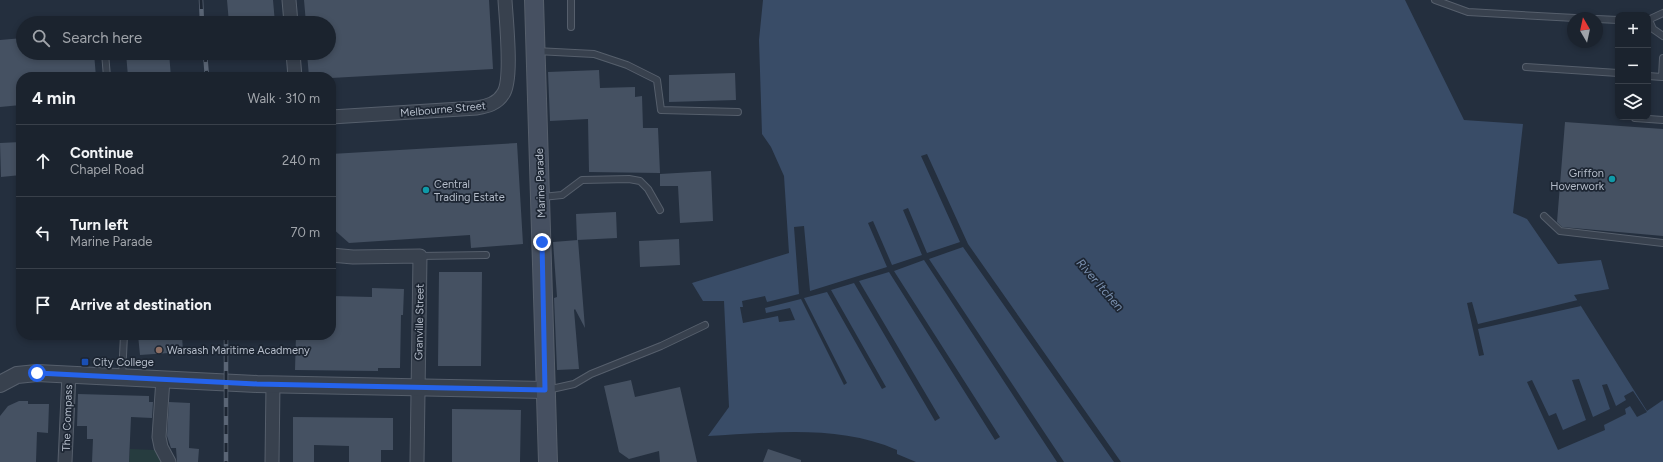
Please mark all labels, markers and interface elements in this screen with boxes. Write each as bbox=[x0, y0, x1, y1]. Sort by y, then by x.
north arrow bbox=[1567, 12, 1603, 48]
map controls bbox=[1615, 12, 1651, 120]
button: + bbox=[1615, 12, 1651, 48]
search box bbox=[16, 16, 336, 60]
icon: search bbox=[30, 27, 52, 49]
text: Search here bbox=[62, 29, 142, 47]
button: − bbox=[1615, 48, 1651, 84]
button: layers bbox=[1615, 84, 1651, 120]
text: 4 min bbox=[32, 88, 76, 108]
text: Walk · 310 m bbox=[247, 91, 320, 106]
street label: Melbourne Street bbox=[400, 99, 486, 120]
text: Continue bbox=[70, 144, 133, 162]
street label: Marine Parade bbox=[533, 148, 548, 218]
icon: ahead bbox=[32, 150, 54, 172]
text: 240 m bbox=[282, 153, 320, 168]
text: Chapel Road bbox=[70, 162, 144, 177]
place label: Griffon Hoverwork bbox=[1550, 167, 1605, 193]
marker: Griffon Hoverwork bbox=[1607, 174, 1617, 184]
place label: Central Trading Estate bbox=[434, 178, 505, 204]
marker: Central Trading Estate bbox=[421, 185, 431, 195]
text: Turn left bbox=[70, 216, 128, 234]
icon: left bbox=[32, 222, 54, 244]
text: 70 m bbox=[290, 225, 320, 240]
route end bbox=[533, 233, 551, 251]
text: Marine Parade bbox=[70, 234, 152, 249]
water label: River Itchen bbox=[1074, 256, 1127, 314]
street label: Granville Street bbox=[412, 284, 427, 360]
icon: arrive bbox=[32, 294, 54, 316]
text: Arrive at destination bbox=[70, 296, 211, 314]
place label: Warsash Maritime Acadmeny bbox=[167, 344, 310, 357]
marker: Warsash Maritime Acadmeny bbox=[154, 345, 164, 355]
place label: City College bbox=[93, 356, 154, 369]
marker: City College bbox=[80, 357, 90, 367]
route start bbox=[28, 364, 46, 382]
street label: The Compass bbox=[60, 384, 75, 452]

